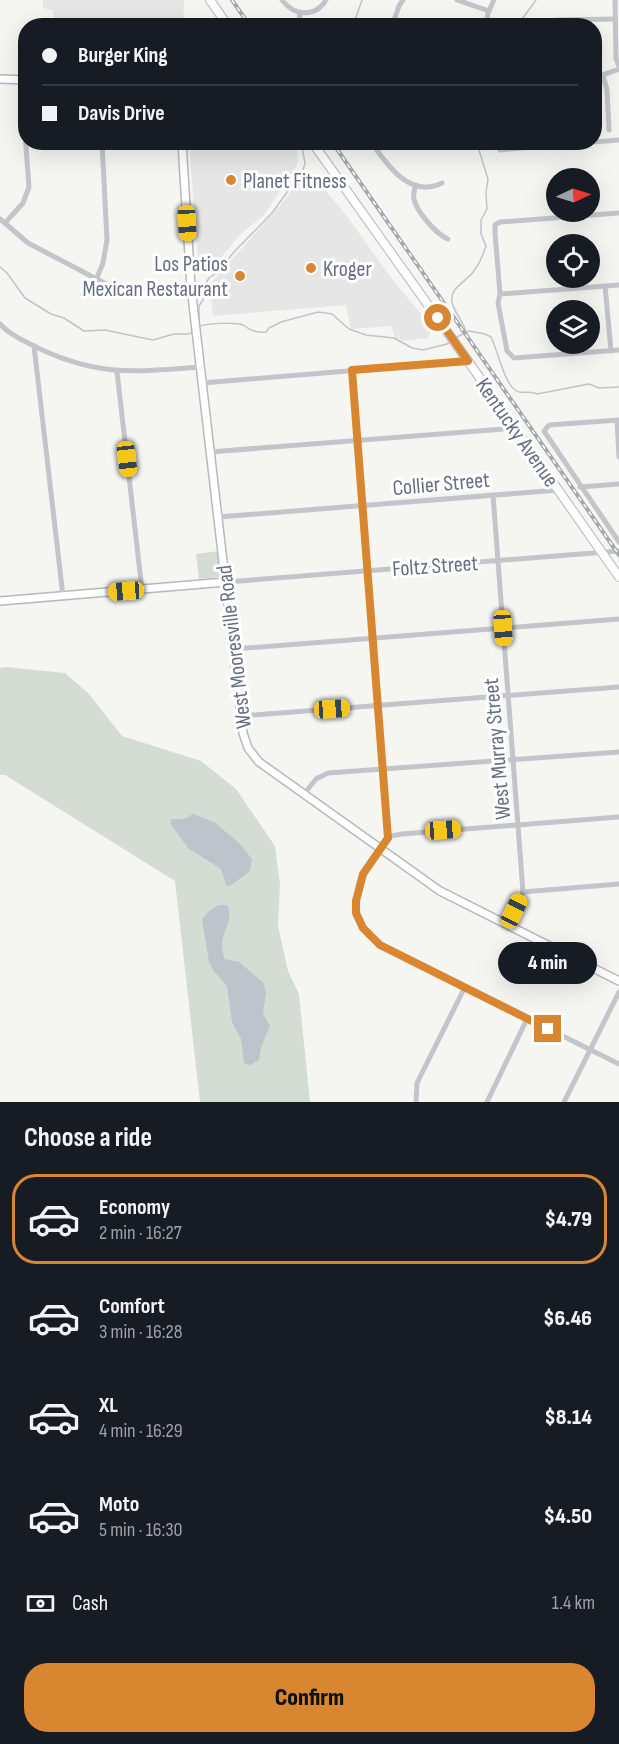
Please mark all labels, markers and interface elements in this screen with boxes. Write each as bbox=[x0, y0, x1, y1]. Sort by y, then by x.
text: Burger King bbox=[78, 42, 168, 69]
text: Davis Drive bbox=[78, 100, 165, 127]
place label: Planet Fitness bbox=[243, 168, 347, 195]
north arrow bbox=[546, 168, 600, 222]
map controls bbox=[546, 168, 600, 354]
marker: Planet Fitness bbox=[224, 173, 238, 187]
car bbox=[177, 205, 197, 241]
button: locate bbox=[546, 234, 600, 288]
place label: Los Patios Mexican Restaurant bbox=[82, 251, 228, 303]
place label: Kroger bbox=[323, 256, 372, 283]
marker: Kroger bbox=[304, 261, 318, 275]
marker: Los Patios Mexican Restaurant bbox=[233, 269, 247, 283]
button: layers bbox=[546, 300, 600, 354]
route start bbox=[424, 304, 451, 331]
street label: Kentucky Avenue bbox=[469, 373, 564, 493]
car bbox=[116, 440, 138, 478]
street label: Collier Street bbox=[391, 467, 491, 502]
street label: Foltz Street bbox=[391, 550, 479, 583]
street label: West Mooresville Road bbox=[211, 563, 258, 730]
car bbox=[107, 581, 145, 601]
car bbox=[493, 609, 513, 647]
street label: West Murray Street bbox=[478, 677, 517, 821]
car bbox=[313, 699, 351, 719]
car bbox=[424, 820, 462, 840]
car bbox=[498, 891, 530, 931]
callout: 4 min bbox=[498, 942, 598, 984]
text: 4 min bbox=[528, 951, 567, 975]
route end bbox=[534, 1015, 561, 1042]
text: Choose a ride bbox=[24, 1122, 152, 1154]
icon: car bbox=[27, 1192, 81, 1246]
text: Economy bbox=[99, 1194, 170, 1221]
text: $4.79 bbox=[545, 1206, 592, 1233]
text: 2 min · 16:27 bbox=[99, 1221, 182, 1245]
icon: car bbox=[27, 1291, 81, 1345]
text: Comfort bbox=[99, 1293, 165, 1320]
text: $6.46 bbox=[543, 1305, 592, 1332]
text: 3 min · 16:28 bbox=[99, 1320, 183, 1344]
icon: car bbox=[27, 1390, 81, 1444]
text: XL bbox=[99, 1392, 118, 1419]
text: $8.14 bbox=[544, 1404, 592, 1431]
text: 4 min · 16:29 bbox=[99, 1419, 183, 1443]
icon: car bbox=[27, 1489, 81, 1543]
text: Moto bbox=[99, 1491, 139, 1518]
text: $4.50 bbox=[544, 1503, 592, 1530]
text: 5 min · 16:30 bbox=[99, 1518, 183, 1542]
icon: cash bbox=[24, 1587, 57, 1620]
text: Cash bbox=[72, 1590, 108, 1617]
text: 1.4 km bbox=[552, 1591, 595, 1615]
button: Confirm bbox=[24, 1663, 595, 1732]

